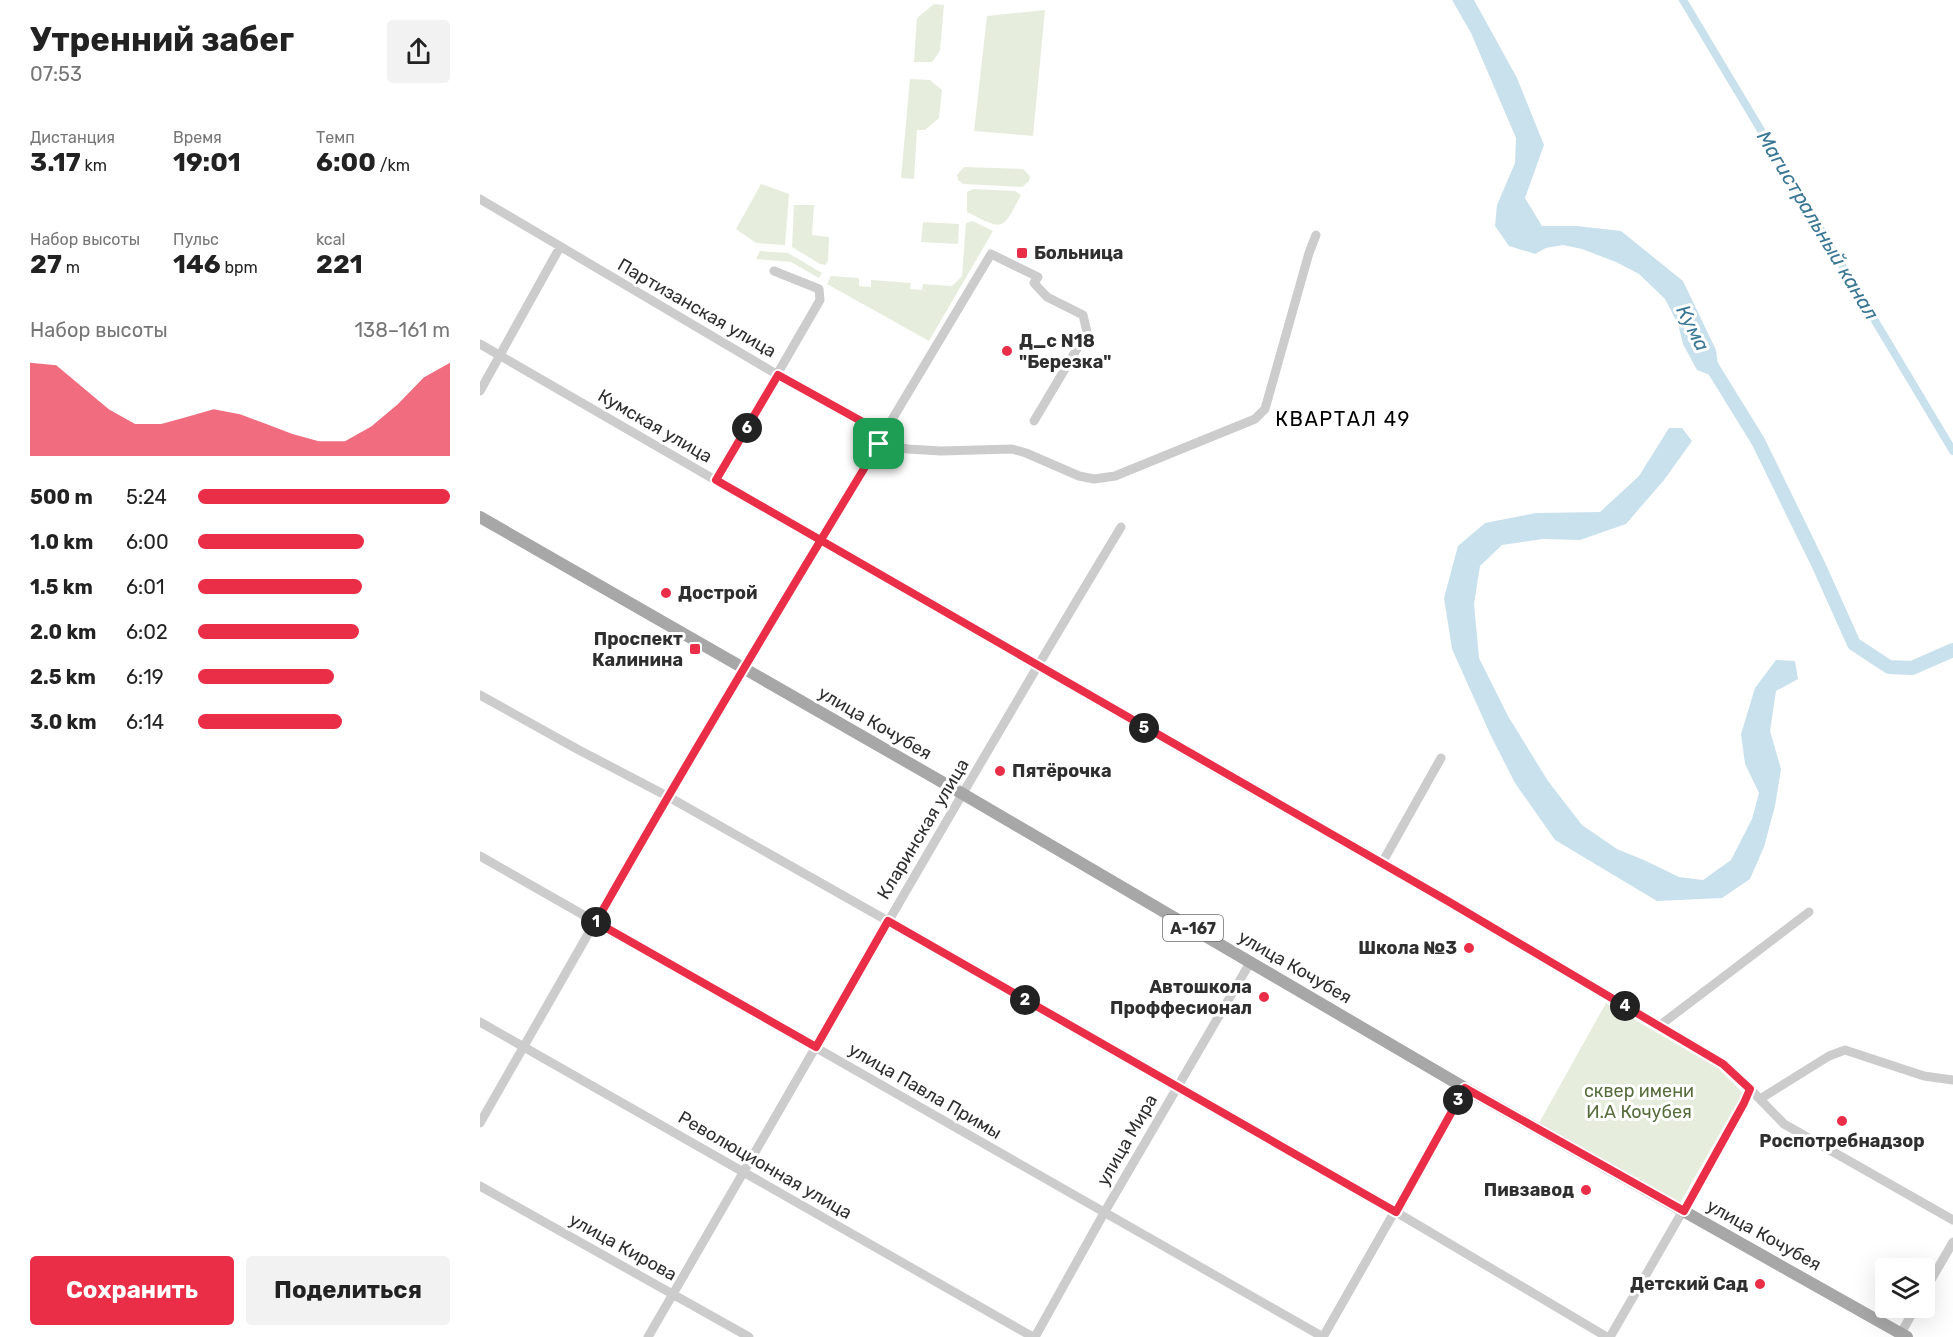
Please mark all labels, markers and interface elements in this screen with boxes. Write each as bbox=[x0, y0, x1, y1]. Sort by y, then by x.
text: Утренний забег bbox=[30, 20, 294, 59]
button: share bbox=[387, 20, 450, 83]
text: 07:53 bbox=[30, 62, 82, 86]
water label: Магистральный канал bbox=[1752, 126, 1884, 324]
text: Дистанция bbox=[30, 128, 115, 147]
text: Время bbox=[173, 128, 222, 147]
text: Темп bbox=[316, 128, 355, 147]
text: 3.17 bbox=[30, 147, 81, 178]
text: 19:01 bbox=[173, 147, 241, 178]
text: 6:00 bbox=[316, 147, 376, 178]
text: km bbox=[81, 156, 107, 175]
text: /km bbox=[376, 156, 410, 175]
text: Набор высоты bbox=[30, 230, 140, 249]
text: Пульс bbox=[173, 230, 219, 249]
text: kcal bbox=[316, 230, 345, 249]
place label: Больница bbox=[1034, 242, 1123, 264]
marker: Больница bbox=[1015, 246, 1029, 260]
text: 27 bbox=[30, 249, 62, 280]
text: 146 bbox=[173, 249, 221, 280]
text: 221 bbox=[316, 249, 363, 280]
street label: Партизанская улица bbox=[614, 254, 780, 362]
text: m bbox=[62, 258, 80, 277]
text: bpm bbox=[221, 258, 258, 277]
water label: Кума bbox=[1671, 301, 1715, 355]
text: Набор высоты bbox=[30, 318, 168, 342]
text: 138–161 m bbox=[355, 318, 450, 342]
place label: Д_с N18 "Березка" bbox=[1019, 330, 1111, 373]
marker: Д_с N18 "Березка" bbox=[1000, 344, 1014, 358]
street label: Кумская улица bbox=[594, 384, 716, 468]
district label: КВАРТАЛ 49 bbox=[1275, 407, 1411, 431]
pin: 6 bbox=[732, 413, 762, 443]
text: 6 bbox=[742, 418, 752, 437]
pin bbox=[853, 418, 904, 469]
icon: arrive bbox=[862, 427, 895, 460]
text: 500 m bbox=[30, 485, 93, 509]
text: 5:24 bbox=[126, 485, 167, 509]
text: 1.0 km bbox=[30, 530, 93, 554]
text: 6:00 bbox=[126, 530, 169, 554]
text: 1.5 km bbox=[30, 575, 93, 599]
text: 6:01 bbox=[126, 575, 164, 599]
place label: Дострой bbox=[678, 582, 757, 604]
marker: Дострой bbox=[659, 586, 673, 600]
text: 2.0 km bbox=[30, 620, 96, 644]
text: 6:02 bbox=[126, 620, 168, 644]
place label: Проспект Калинина bbox=[592, 628, 683, 671]
marker: Проспект Калинина bbox=[688, 642, 702, 656]
text: 2.5 km bbox=[30, 665, 96, 689]
text: 6:19 bbox=[126, 665, 164, 689]
street label: улица Кочубея bbox=[814, 682, 936, 764]
text: 3.0 km bbox=[30, 710, 97, 734]
text: 6:14 bbox=[126, 710, 164, 734]
pin: 5 bbox=[1129, 713, 1159, 743]
text: 5 bbox=[1139, 718, 1149, 737]
street label: Кларинская улица bbox=[872, 755, 974, 903]
place label: Пятёрочка bbox=[1012, 760, 1112, 782]
marker: Пятёрочка bbox=[993, 764, 1007, 778]
pin: 1 bbox=[581, 907, 611, 937]
text: 1 bbox=[592, 912, 600, 931]
road number: А-167 bbox=[1163, 915, 1223, 941]
street label: улица Кочубея bbox=[1234, 926, 1356, 1008]
place label: Школа №3 bbox=[1358, 937, 1457, 959]
marker: Школа №3 bbox=[1462, 941, 1476, 955]
place label: Автошкола Проффесионал bbox=[1110, 976, 1252, 1019]
pin: 2 bbox=[1010, 985, 1040, 1015]
text: 2 bbox=[1020, 990, 1030, 1009]
marker: Автошкола Проффесионал bbox=[1257, 990, 1271, 1004]
pin: 4 bbox=[1610, 991, 1640, 1021]
text: 4 bbox=[1620, 996, 1630, 1015]
street label: улица Павла Примы bbox=[844, 1038, 1006, 1144]
park label: сквер имени И.А Кочубея bbox=[1584, 1080, 1694, 1123]
pin: 3 bbox=[1443, 1085, 1473, 1115]
street label: улица Мира bbox=[1092, 1090, 1162, 1190]
text: 3 bbox=[1453, 1090, 1463, 1109]
street label: Революционная улица bbox=[674, 1106, 856, 1224]
marker: Роспотребнадзор bbox=[1835, 1114, 1849, 1128]
place label: Роспотребнадзор bbox=[1759, 1130, 1925, 1152]
place label: Пивзавод bbox=[1484, 1179, 1574, 1201]
marker: Пивзавод bbox=[1579, 1183, 1593, 1197]
street label: улица Кочубея bbox=[1703, 1194, 1825, 1276]
street label: улица Кирова bbox=[565, 1208, 681, 1286]
button: Сохранить bbox=[30, 1256, 234, 1325]
button: Поделиться bbox=[246, 1256, 450, 1325]
map controls bbox=[1875, 1258, 1935, 1318]
button: layers bbox=[1875, 1258, 1935, 1318]
place label: Детский Сад bbox=[1630, 1273, 1748, 1295]
marker: Детский Сад bbox=[1753, 1277, 1767, 1291]

